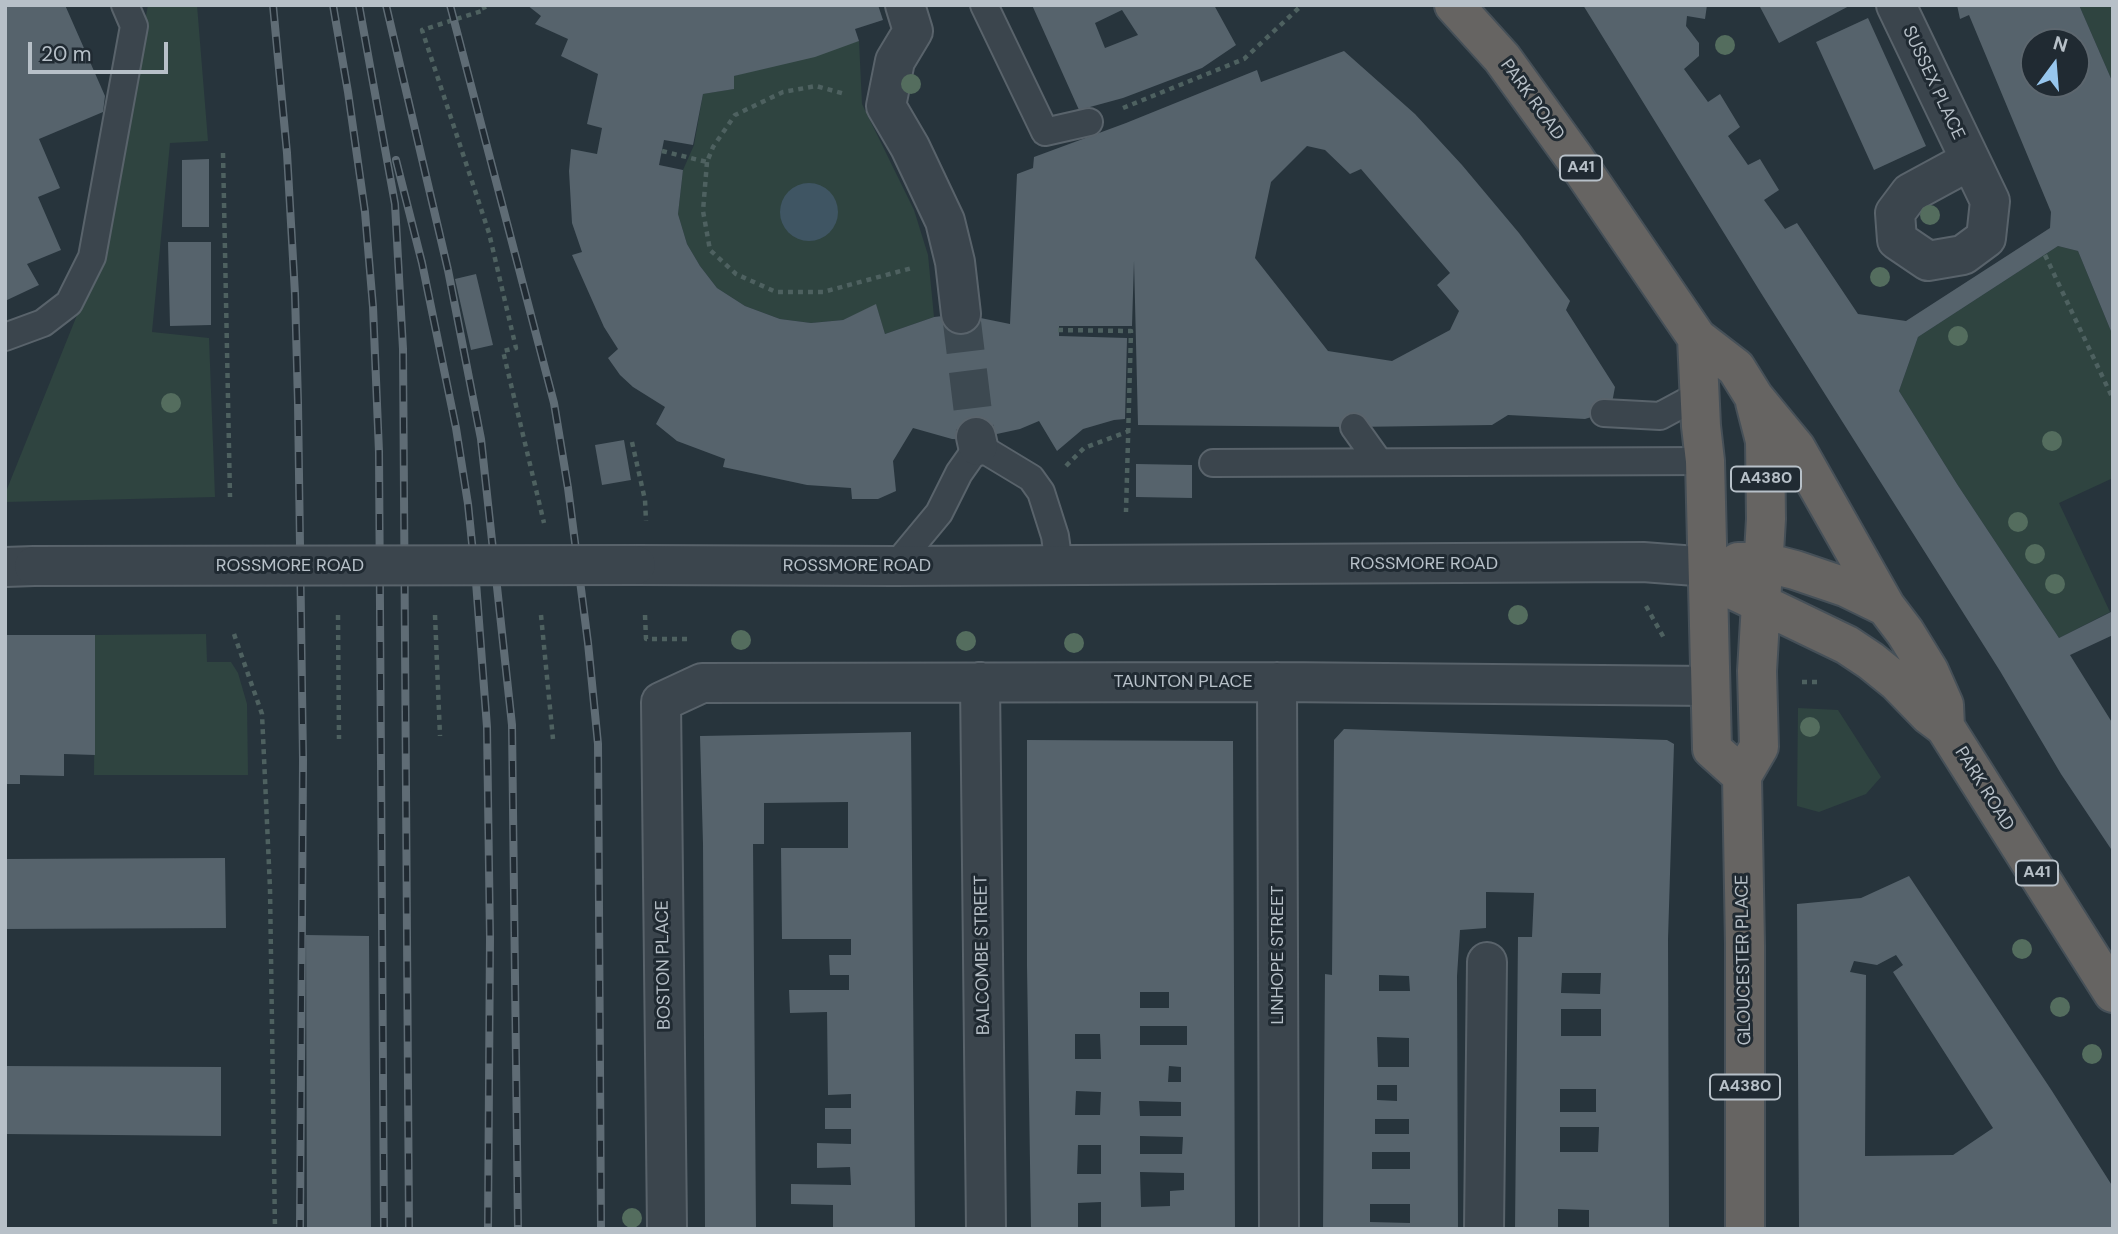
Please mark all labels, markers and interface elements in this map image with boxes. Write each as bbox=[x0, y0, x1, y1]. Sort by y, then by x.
street label: SUSSEX PLACE bbox=[1897, 23, 1969, 143]
scale bar bbox=[32, 28, 172, 72]
north arrow bbox=[2020, 28, 2090, 98]
text: N bbox=[2050, 30, 2070, 58]
text: 20 m bbox=[41, 40, 92, 68]
street label: PARK ROAD bbox=[1495, 55, 1569, 145]
road number: A41 bbox=[1560, 156, 1602, 180]
road number: A4380 bbox=[1731, 466, 1801, 492]
street label: ROSSMORE ROAD bbox=[1350, 553, 1498, 575]
street label: ROSSMORE ROAD bbox=[216, 555, 364, 577]
street label: ROSSMORE ROAD bbox=[783, 555, 931, 577]
street label: TAUNTON PLACE bbox=[1113, 671, 1253, 693]
street label: PARK ROAD bbox=[1950, 743, 2018, 835]
road number: A41 bbox=[2016, 860, 2058, 886]
street label: GLOUCESTER PLACE bbox=[1732, 874, 1756, 1046]
street label: BALCOMBE STREET bbox=[971, 875, 995, 1035]
street label: LINHOPE STREET bbox=[1267, 885, 1289, 1025]
street label: BOSTON PLACE bbox=[652, 900, 676, 1030]
road number: A4380 bbox=[1710, 1074, 1780, 1100]

